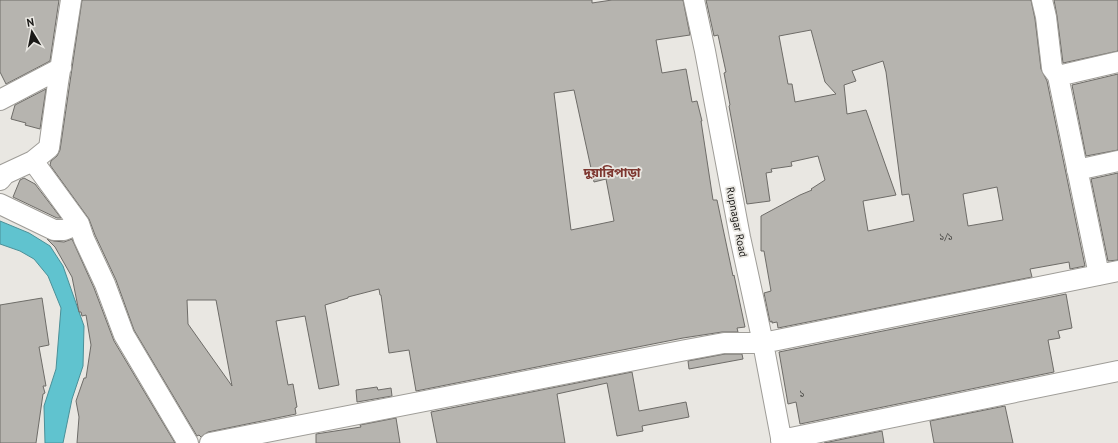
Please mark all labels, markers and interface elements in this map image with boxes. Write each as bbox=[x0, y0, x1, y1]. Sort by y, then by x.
north arrow bbox=[12, 12, 52, 52]
text: N bbox=[25, 15, 35, 30]
district label: দুয়ারিপাড়া bbox=[583, 164, 641, 181]
street label: Rupnagar Road bbox=[723, 186, 751, 258]
house number: ১/১ bbox=[939, 231, 953, 242]
house number: ১ bbox=[799, 388, 805, 399]

